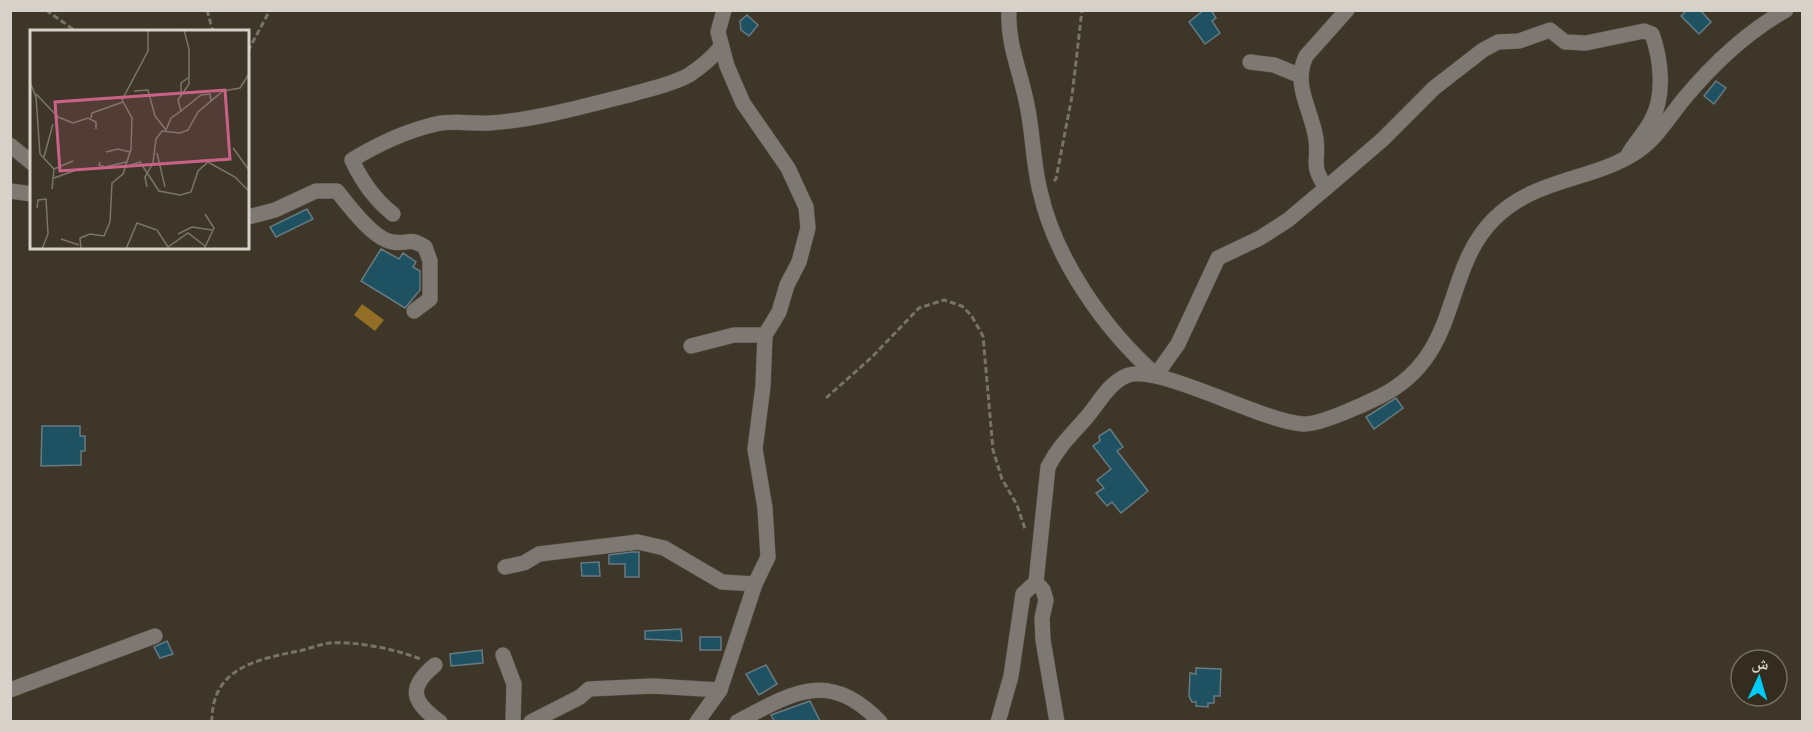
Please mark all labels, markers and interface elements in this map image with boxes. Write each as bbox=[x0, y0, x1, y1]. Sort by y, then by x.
inset map bbox=[30, 30, 249, 249]
north arrow bbox=[1729, 648, 1789, 708]
text: ش bbox=[1751, 652, 1769, 674]

